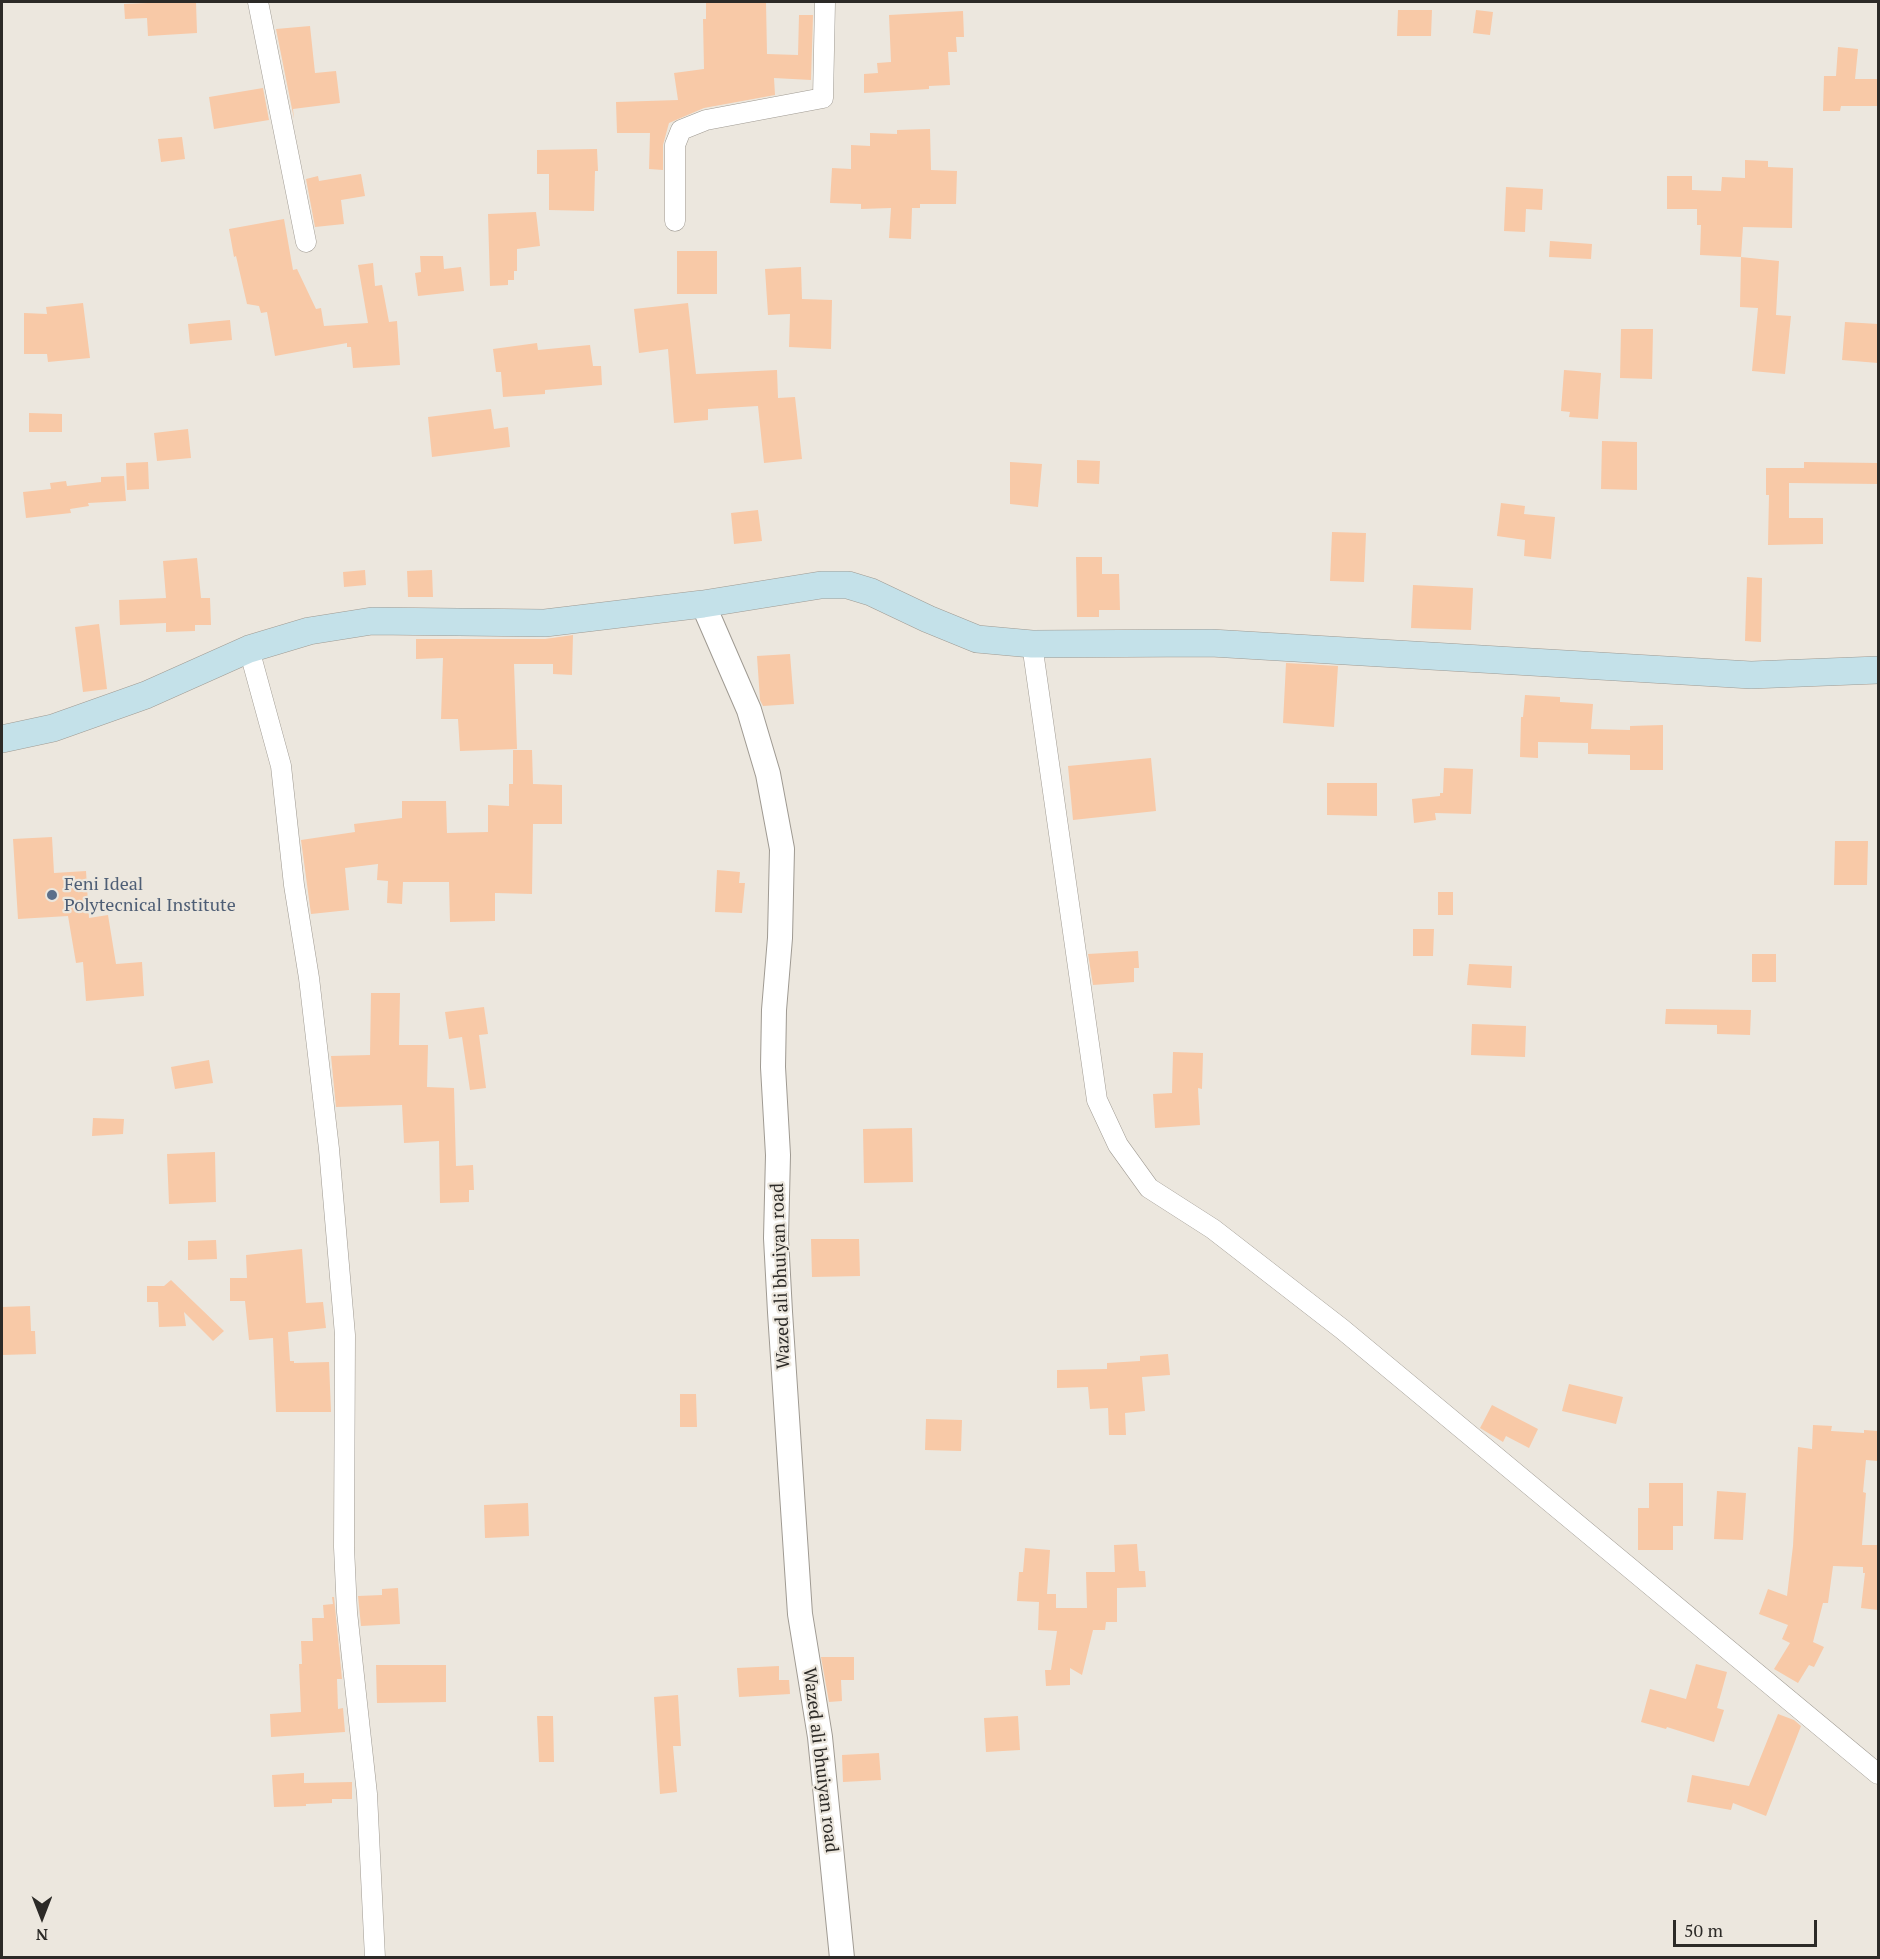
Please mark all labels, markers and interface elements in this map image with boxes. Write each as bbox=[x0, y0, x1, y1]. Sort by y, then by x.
place label: Feni Ideal Polytecnical Institute bbox=[64, 874, 236, 916]
marker: Feni Ideal Polytecnical Institute bbox=[45, 888, 59, 902]
street label: Wazed ali bhuiyan road bbox=[767, 1183, 795, 1369]
street label: Wazed ali bhuiyan road bbox=[798, 1666, 842, 1854]
north arrow bbox=[12, 1887, 72, 1947]
scale bar bbox=[1676, 1908, 1820, 1946]
text: 50 m bbox=[1684, 1918, 1723, 1942]
text: N bbox=[36, 1924, 48, 1946]

